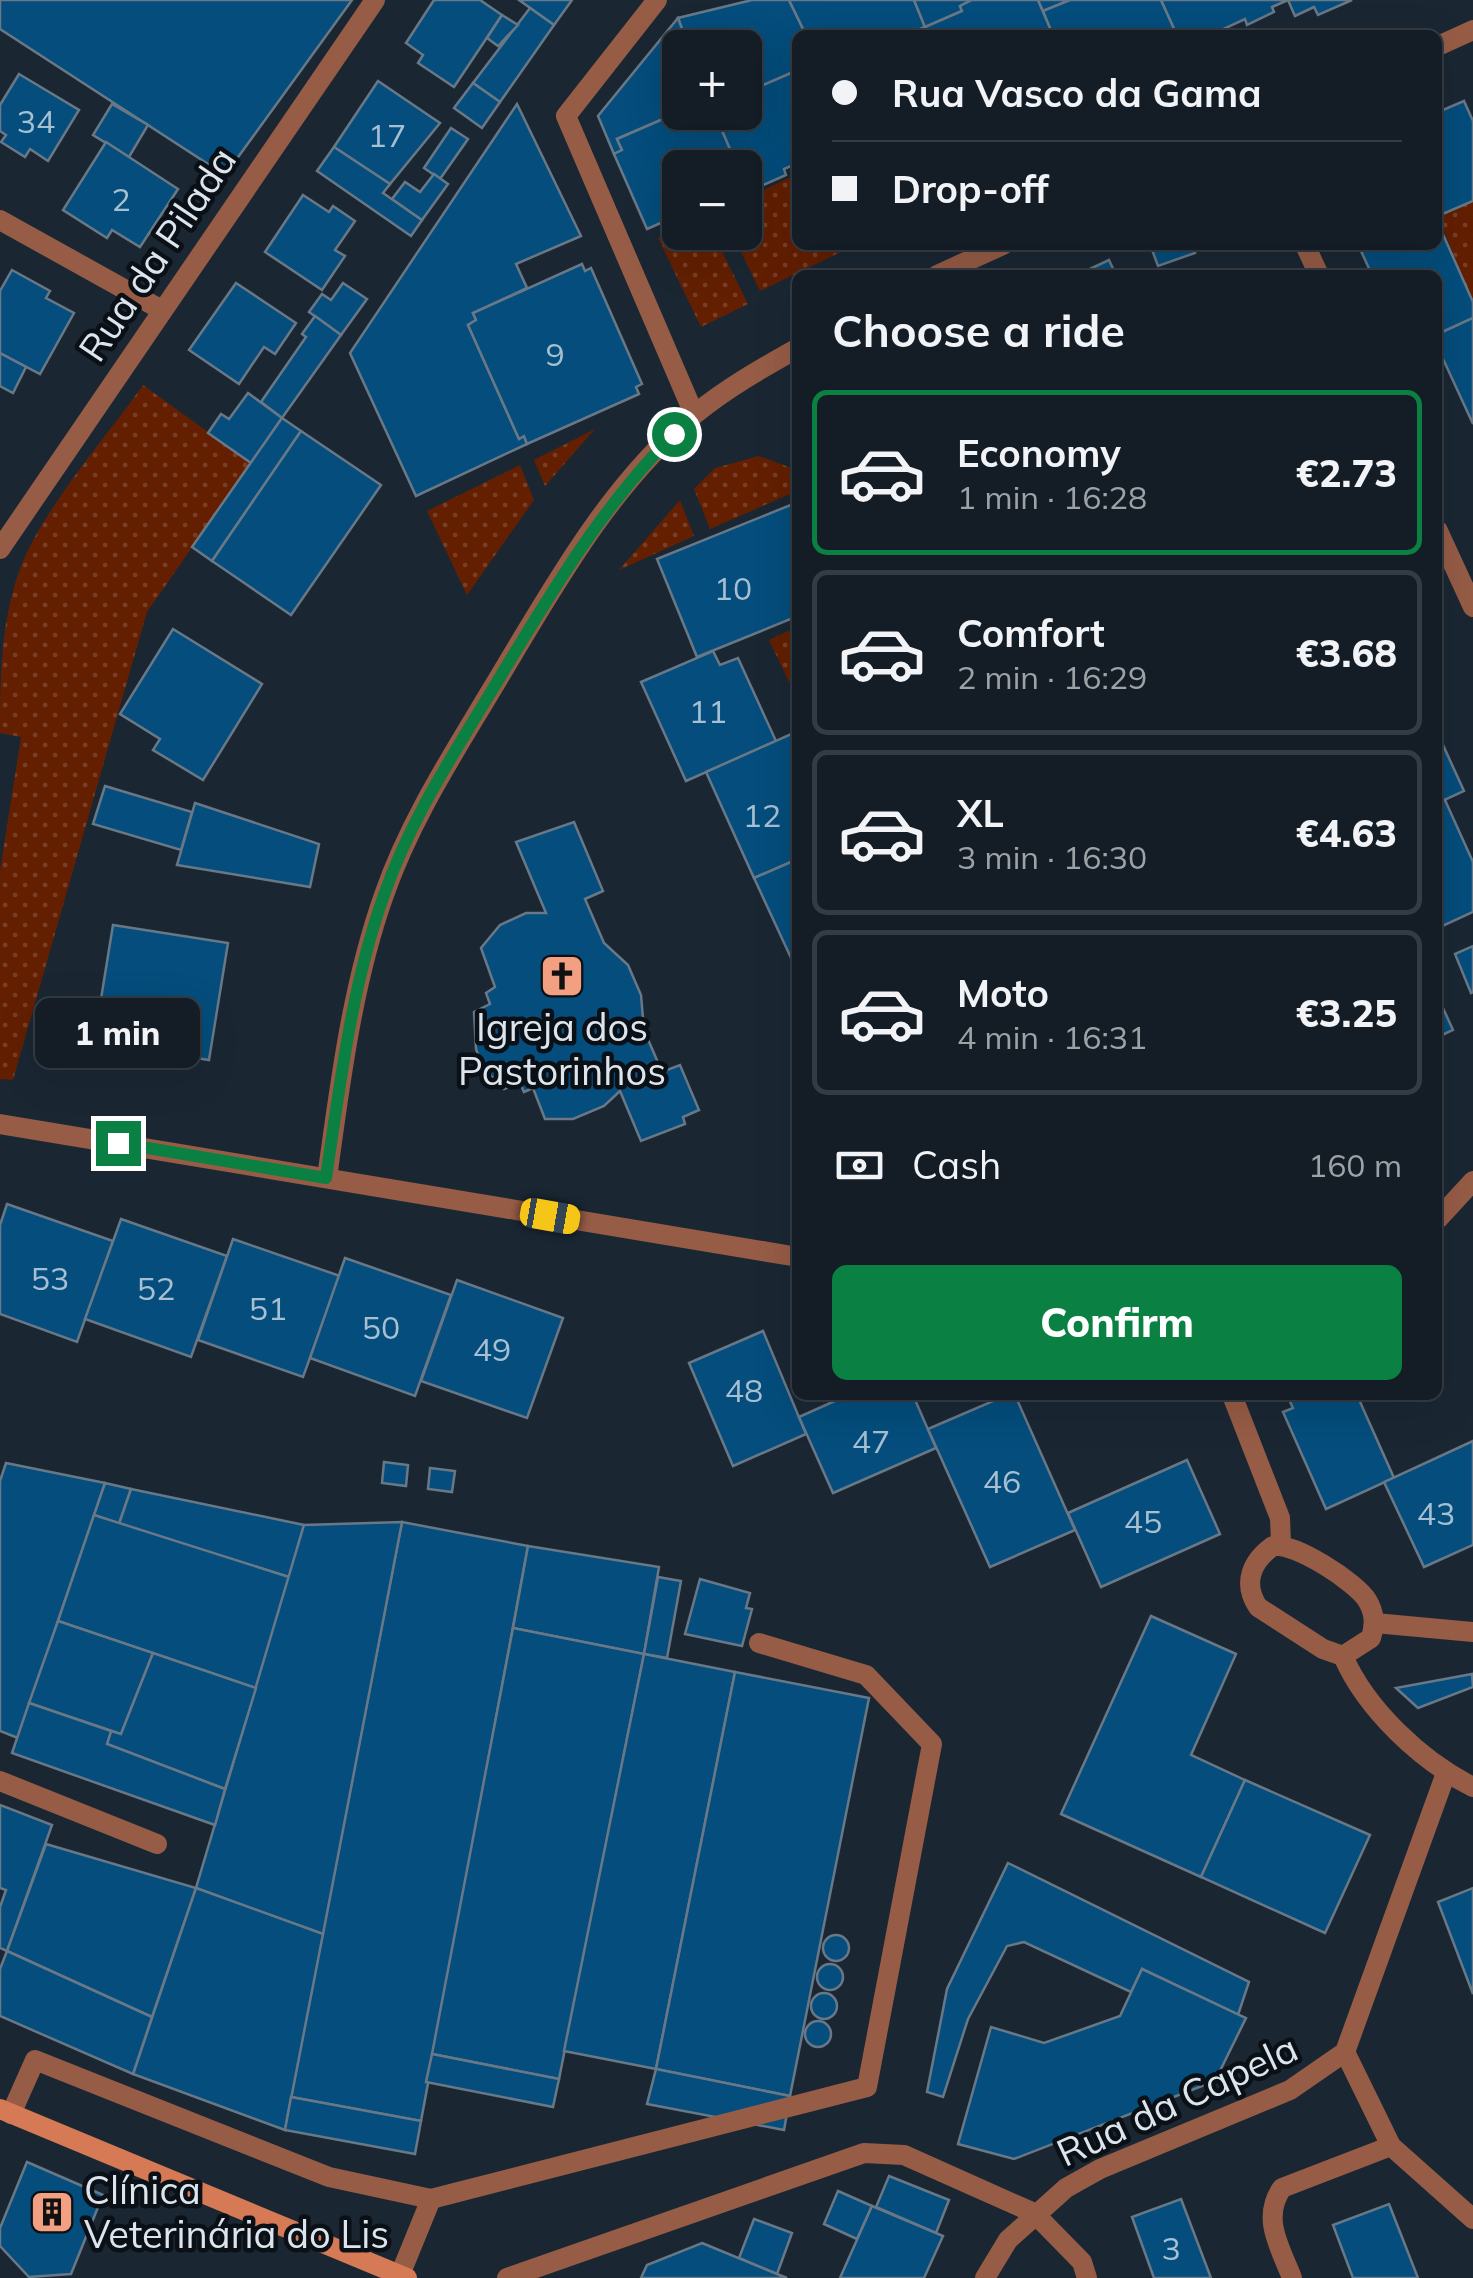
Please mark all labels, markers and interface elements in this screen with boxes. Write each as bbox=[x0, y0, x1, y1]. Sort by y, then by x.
map controls bbox=[662, 30, 762, 250]
button: + bbox=[662, 30, 762, 130]
text: Rua Vasco da Gama bbox=[892, 69, 1262, 117]
house number: 34 bbox=[17, 101, 55, 141]
house number: 17 bbox=[368, 115, 406, 155]
street label: Rua da Pilada bbox=[68, 138, 246, 370]
button: − bbox=[662, 150, 762, 250]
text: Drop-off bbox=[892, 165, 1049, 213]
house number: 2 bbox=[111, 179, 131, 219]
text: Choose a ride bbox=[832, 302, 1125, 358]
house number: 9 bbox=[545, 334, 565, 374]
route start bbox=[652, 412, 697, 457]
icon: car bbox=[837, 428, 927, 518]
text: Economy bbox=[957, 429, 1121, 477]
text: €2.73 bbox=[1296, 449, 1397, 497]
text: 1 min · 16:28 bbox=[957, 477, 1147, 517]
house number: 10 bbox=[714, 568, 752, 608]
icon: car bbox=[837, 608, 927, 698]
text: Comfort bbox=[957, 609, 1105, 657]
text: €3.68 bbox=[1296, 629, 1397, 677]
text: 2 min · 16:29 bbox=[957, 657, 1147, 697]
house number: 11 bbox=[689, 691, 727, 731]
icon: car bbox=[837, 788, 927, 878]
text: XL bbox=[957, 789, 1004, 837]
house number: 12 bbox=[743, 795, 781, 835]
text: €4.63 bbox=[1296, 809, 1397, 857]
text: 3 min · 16:30 bbox=[957, 837, 1147, 877]
church icon: Igreja dos Pastorinhos bbox=[539, 953, 585, 999]
icon: car bbox=[837, 968, 927, 1058]
text: Moto bbox=[957, 969, 1049, 1017]
text: €3.25 bbox=[1296, 989, 1397, 1037]
callout: 1 min bbox=[36, 998, 200, 1068]
place label: Igreja dos Pastorinhos bbox=[458, 1003, 666, 1095]
text: 1 min bbox=[75, 1013, 160, 1053]
text: 4 min · 16:31 bbox=[957, 1017, 1147, 1057]
route end bbox=[96, 1121, 141, 1166]
icon: cash bbox=[832, 1138, 887, 1193]
text: Cash bbox=[912, 1141, 1001, 1189]
text: 160 m bbox=[1308, 1145, 1402, 1185]
car bbox=[518, 1196, 582, 1236]
house number: 53 bbox=[31, 1258, 69, 1298]
button: Confirm bbox=[832, 1265, 1402, 1380]
house number: 52 bbox=[137, 1268, 175, 1308]
house number: 51 bbox=[249, 1288, 287, 1328]
house number: 50 bbox=[362, 1307, 400, 1347]
house number: 49 bbox=[473, 1329, 511, 1369]
house number: 48 bbox=[725, 1370, 763, 1410]
house number: 47 bbox=[852, 1421, 890, 1461]
house number: 46 bbox=[983, 1461, 1021, 1501]
house number: 43 bbox=[1417, 1493, 1455, 1533]
house number: 45 bbox=[1124, 1501, 1162, 1541]
street label: Rua da Capela bbox=[1049, 2023, 1305, 2177]
place label: Clínica Veterinária do Lis bbox=[84, 2166, 389, 2258]
building icon: Clínica Veterinária do Lis bbox=[29, 2189, 75, 2235]
house number: 3 bbox=[1161, 2228, 1181, 2268]

